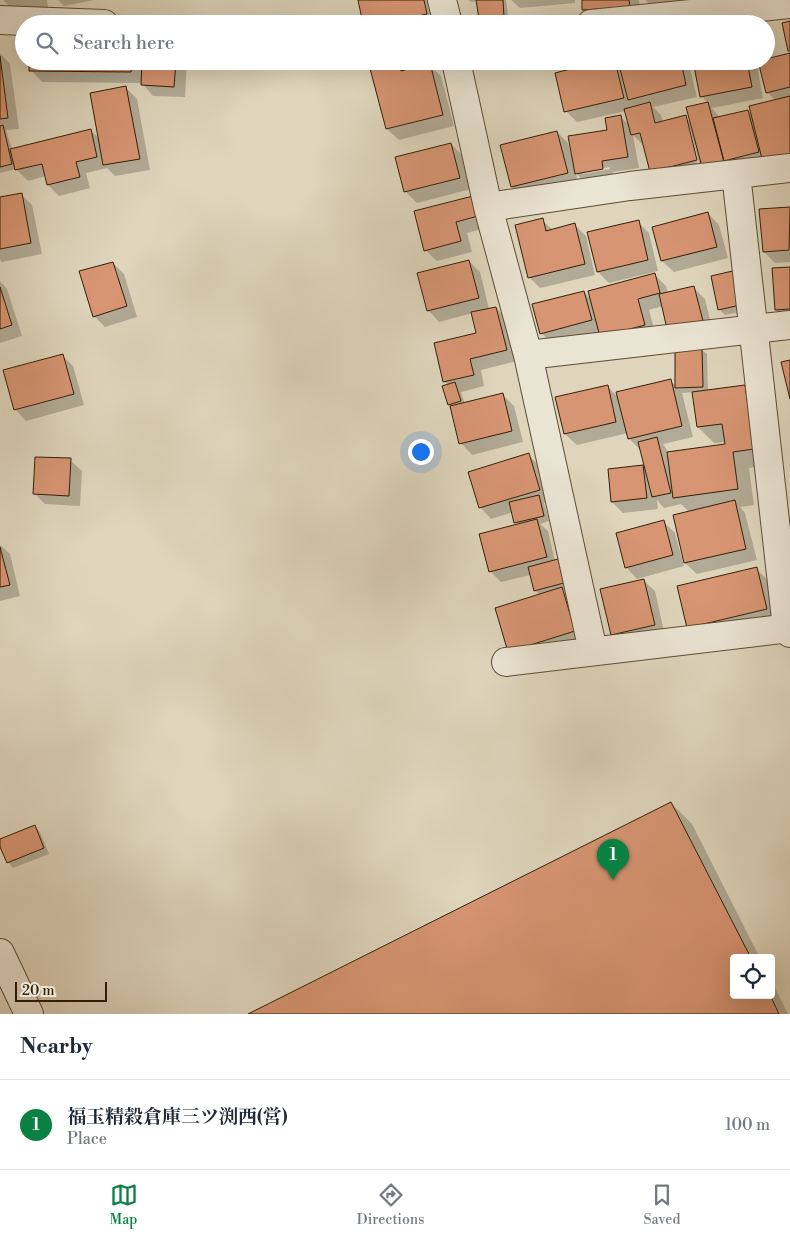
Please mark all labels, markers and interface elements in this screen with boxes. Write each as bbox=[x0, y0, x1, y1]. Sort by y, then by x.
search box bbox=[15, 15, 775, 70]
icon: search bbox=[33, 29, 61, 57]
text: Search here bbox=[73, 31, 174, 55]
your location bbox=[408, 439, 434, 465]
pin: 1 bbox=[597, 839, 629, 880]
map controls bbox=[730, 954, 775, 999]
button: locate bbox=[730, 954, 775, 999]
scale bar bbox=[15, 979, 108, 1002]
text: 20 m bbox=[22, 982, 54, 1000]
text: Nearby bbox=[20, 1034, 93, 1060]
text: 福玉精穀倉庫三ツ渕西(営) bbox=[67, 1105, 288, 1129]
text: 1 bbox=[32, 1115, 40, 1135]
text: 100 m bbox=[725, 1115, 770, 1135]
text: Place bbox=[67, 1129, 107, 1149]
tab: Map bbox=[110, 1181, 138, 1229]
tab: Directions bbox=[357, 1181, 424, 1229]
tab: Saved bbox=[644, 1181, 680, 1229]

